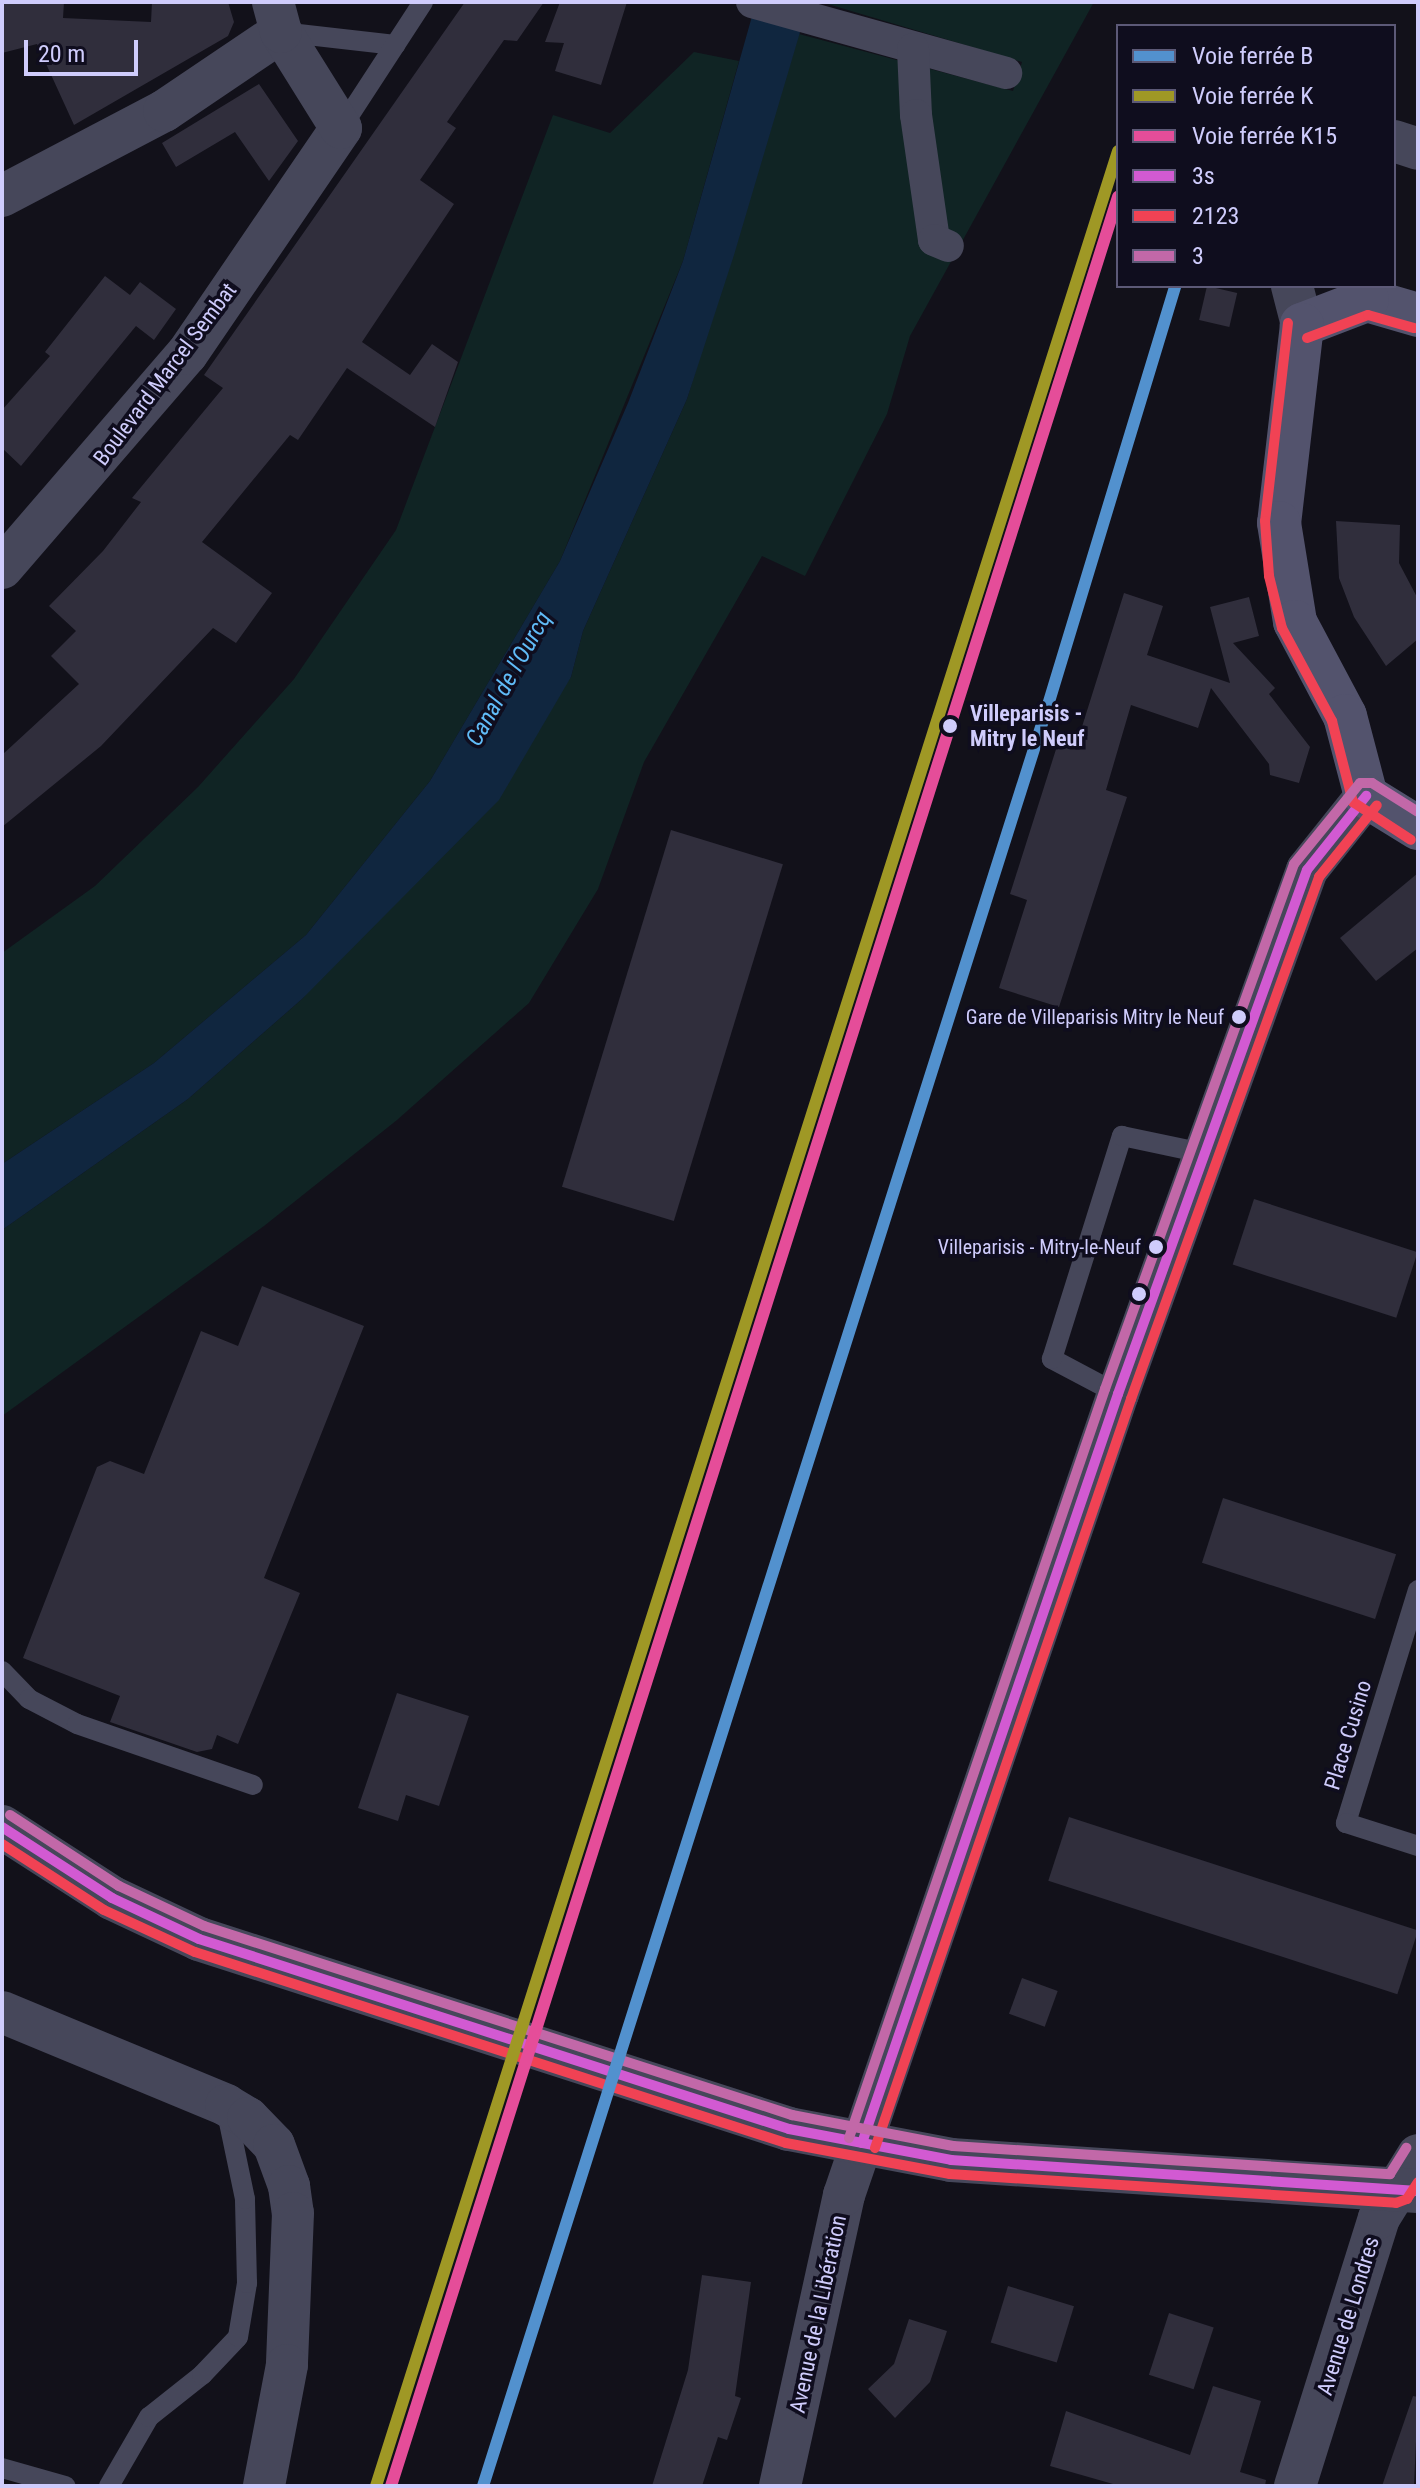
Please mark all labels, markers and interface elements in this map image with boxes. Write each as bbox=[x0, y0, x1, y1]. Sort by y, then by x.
scale bar bbox=[28, 24, 142, 74]
legend bbox=[1116, 24, 1396, 288]
text: 20 m bbox=[38, 40, 85, 68]
text: Voie ferrée B bbox=[1192, 42, 1313, 70]
text: Voie ferrée K bbox=[1192, 82, 1313, 110]
text: Voie ferrée K15 bbox=[1192, 122, 1337, 150]
text: 3s bbox=[1192, 162, 1215, 190]
text: 2123 bbox=[1192, 202, 1239, 230]
text: 3 bbox=[1192, 242, 1204, 270]
street label: Boulevard Marcel Sembat bbox=[88, 278, 242, 470]
water label: Canal de l'Ourcq bbox=[460, 607, 558, 751]
place label: Villeparisis - Mitry le Neuf bbox=[970, 700, 1084, 752]
marker: Villeparisis - Mitry le Neuf bbox=[937, 713, 963, 739]
place label: Gare de Villeparisis Mitry le Neuf bbox=[966, 1005, 1224, 1029]
marker: Gare de Villeparisis Mitry le Neuf bbox=[1231, 1009, 1247, 1025]
place label: Villeparisis - Mitry-le-Neuf bbox=[938, 1235, 1141, 1259]
marker: Villeparisis - Mitry-le-Neuf bbox=[1148, 1239, 1164, 1255]
unlabelled marker bbox=[1131, 1286, 1147, 1302]
street label: Place Cusino bbox=[1319, 1677, 1377, 1793]
street label: Avenue de la Libération bbox=[784, 2212, 852, 2416]
street label: Avenue de Londres bbox=[1311, 2233, 1385, 2399]

